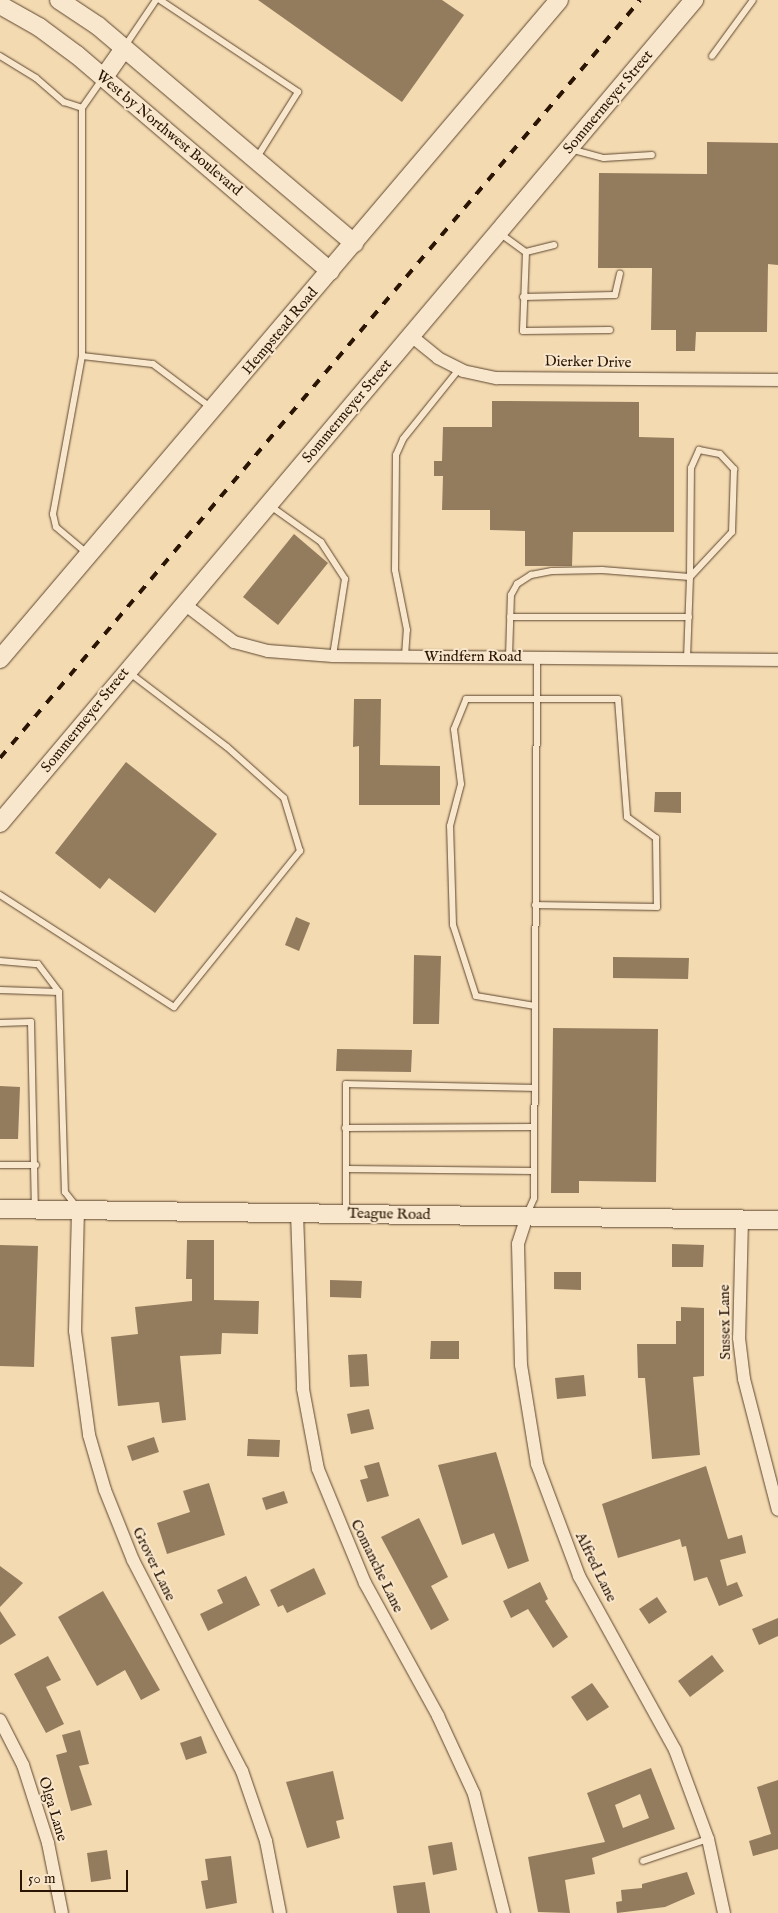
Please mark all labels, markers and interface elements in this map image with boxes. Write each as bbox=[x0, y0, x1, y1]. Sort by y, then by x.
street label: Sommermeyer Street bbox=[559, 46, 657, 158]
street label: West by Northwest Boulevard bbox=[92, 67, 246, 199]
street label: Hempstead Road bbox=[238, 284, 322, 378]
street label: Dierker Drive bbox=[544, 352, 632, 372]
street label: Sommermeyer Street bbox=[298, 355, 396, 467]
street label: Windfern Road bbox=[424, 648, 522, 666]
street label: Sommermeyer Street bbox=[37, 664, 133, 776]
street label: Teague Road bbox=[347, 1204, 431, 1224]
street label: Sussex Lane bbox=[715, 1284, 735, 1360]
street label: Comanche Lane bbox=[347, 1516, 407, 1616]
street label: Grover Lane bbox=[128, 1524, 180, 1604]
street label: Alfred Lane bbox=[571, 1529, 621, 1605]
street label: Olga Lane bbox=[35, 1775, 71, 1843]
scale bar bbox=[22, 1860, 130, 1892]
text: 50 m bbox=[28, 1869, 56, 1888]

